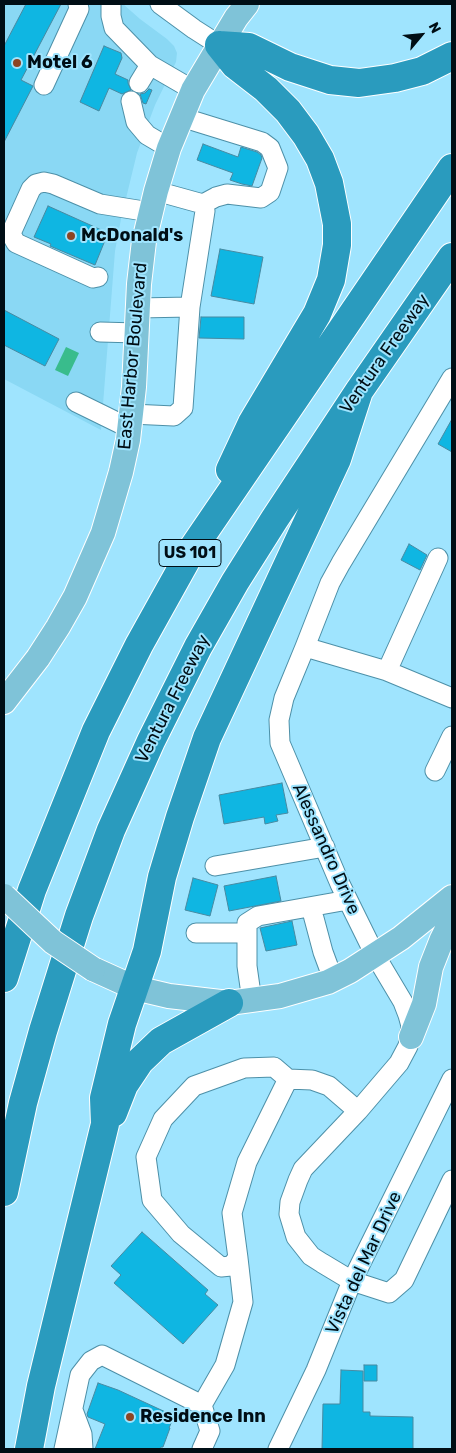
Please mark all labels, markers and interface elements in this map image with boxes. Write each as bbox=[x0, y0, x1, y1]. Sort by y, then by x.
north arrow bbox=[396, 10, 446, 60]
text: N bbox=[425, 19, 445, 36]
place label: Motel 6 bbox=[27, 52, 93, 74]
marker: Motel 6 bbox=[11, 57, 23, 69]
place label: McDonald's bbox=[81, 225, 183, 247]
marker: McDonald's bbox=[65, 230, 77, 242]
street label: East Harbor Boulevard bbox=[114, 262, 152, 450]
street label: Ventura Freeway bbox=[336, 290, 434, 418]
road number: US 101 bbox=[159, 540, 221, 566]
street label: Ventura Freeway bbox=[131, 631, 215, 767]
street label: Alessandro Drive bbox=[287, 780, 365, 918]
street label: Vista del Mar Drive bbox=[321, 1188, 407, 1338]
place label: Residence Inn bbox=[140, 1406, 266, 1428]
marker: Residence Inn bbox=[124, 1411, 136, 1423]

